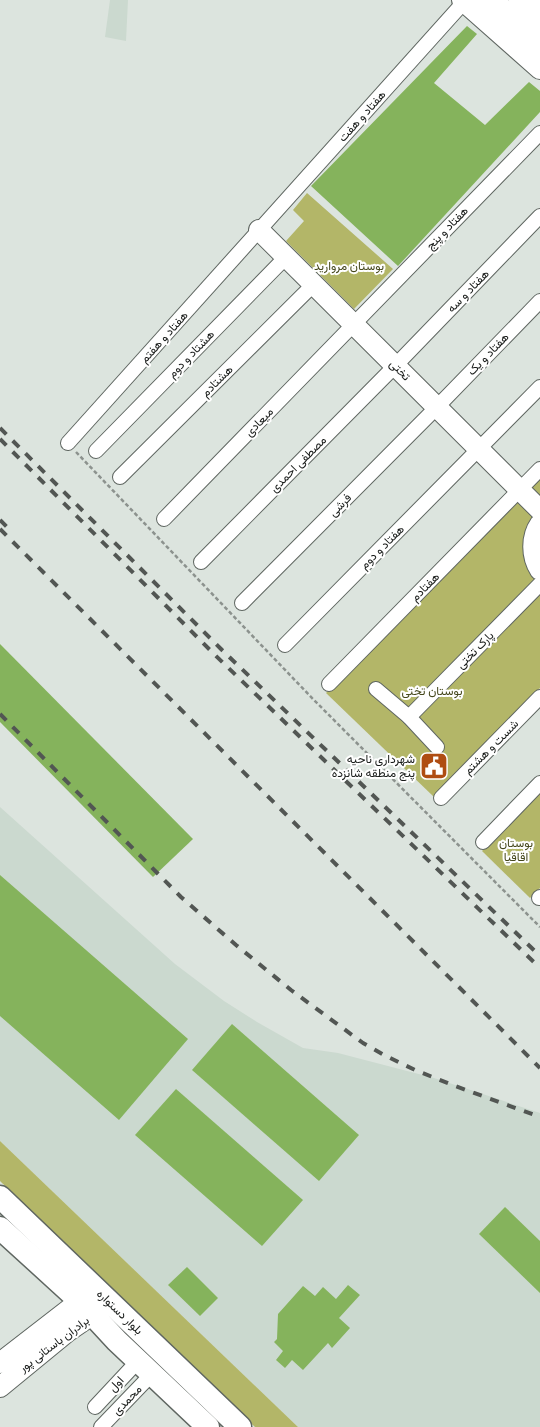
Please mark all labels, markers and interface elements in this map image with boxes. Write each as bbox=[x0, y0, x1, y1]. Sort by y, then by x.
street label: هفتاد و هفت bbox=[335, 87, 389, 145]
street label: هفتاد و پنج bbox=[422, 203, 472, 254]
park label: بوستان مروارید bbox=[314, 258, 384, 274]
street label: هفتاد و سه bbox=[443, 266, 493, 316]
street label: هفتاد و هفتم bbox=[136, 308, 192, 366]
street label: هشتاد و دوم bbox=[164, 327, 218, 381]
street label: هفتاد و یک bbox=[464, 329, 512, 379]
street label: تختی bbox=[386, 356, 414, 384]
street label: هشتادم bbox=[198, 362, 236, 400]
street label: میعادی bbox=[241, 404, 277, 440]
street label: مصطفی احمدی bbox=[266, 432, 330, 496]
street label: فرشی bbox=[325, 490, 355, 520]
street label: هفتاد و دوم bbox=[356, 521, 408, 573]
street label: هفتادم bbox=[407, 569, 443, 605]
street label: پارک تختی bbox=[453, 628, 497, 672]
park label: بوستان تختی bbox=[402, 683, 462, 699]
street label: شست و هشتم bbox=[460, 716, 522, 778]
place label: شهرداری ناحیه پنج منطقه شانزده bbox=[332, 751, 415, 782]
public building icon: شهرداری ناحیه پنج منطقه شانزده bbox=[419, 751, 449, 781]
park label: بوستان اقاقیا bbox=[499, 835, 533, 865]
street label: بلوار دستواره bbox=[93, 1286, 147, 1338]
street label: برادران باستانی پور bbox=[15, 1312, 93, 1376]
street label: اول bbox=[105, 1373, 127, 1395]
street label: محمدی bbox=[109, 1381, 145, 1419]

